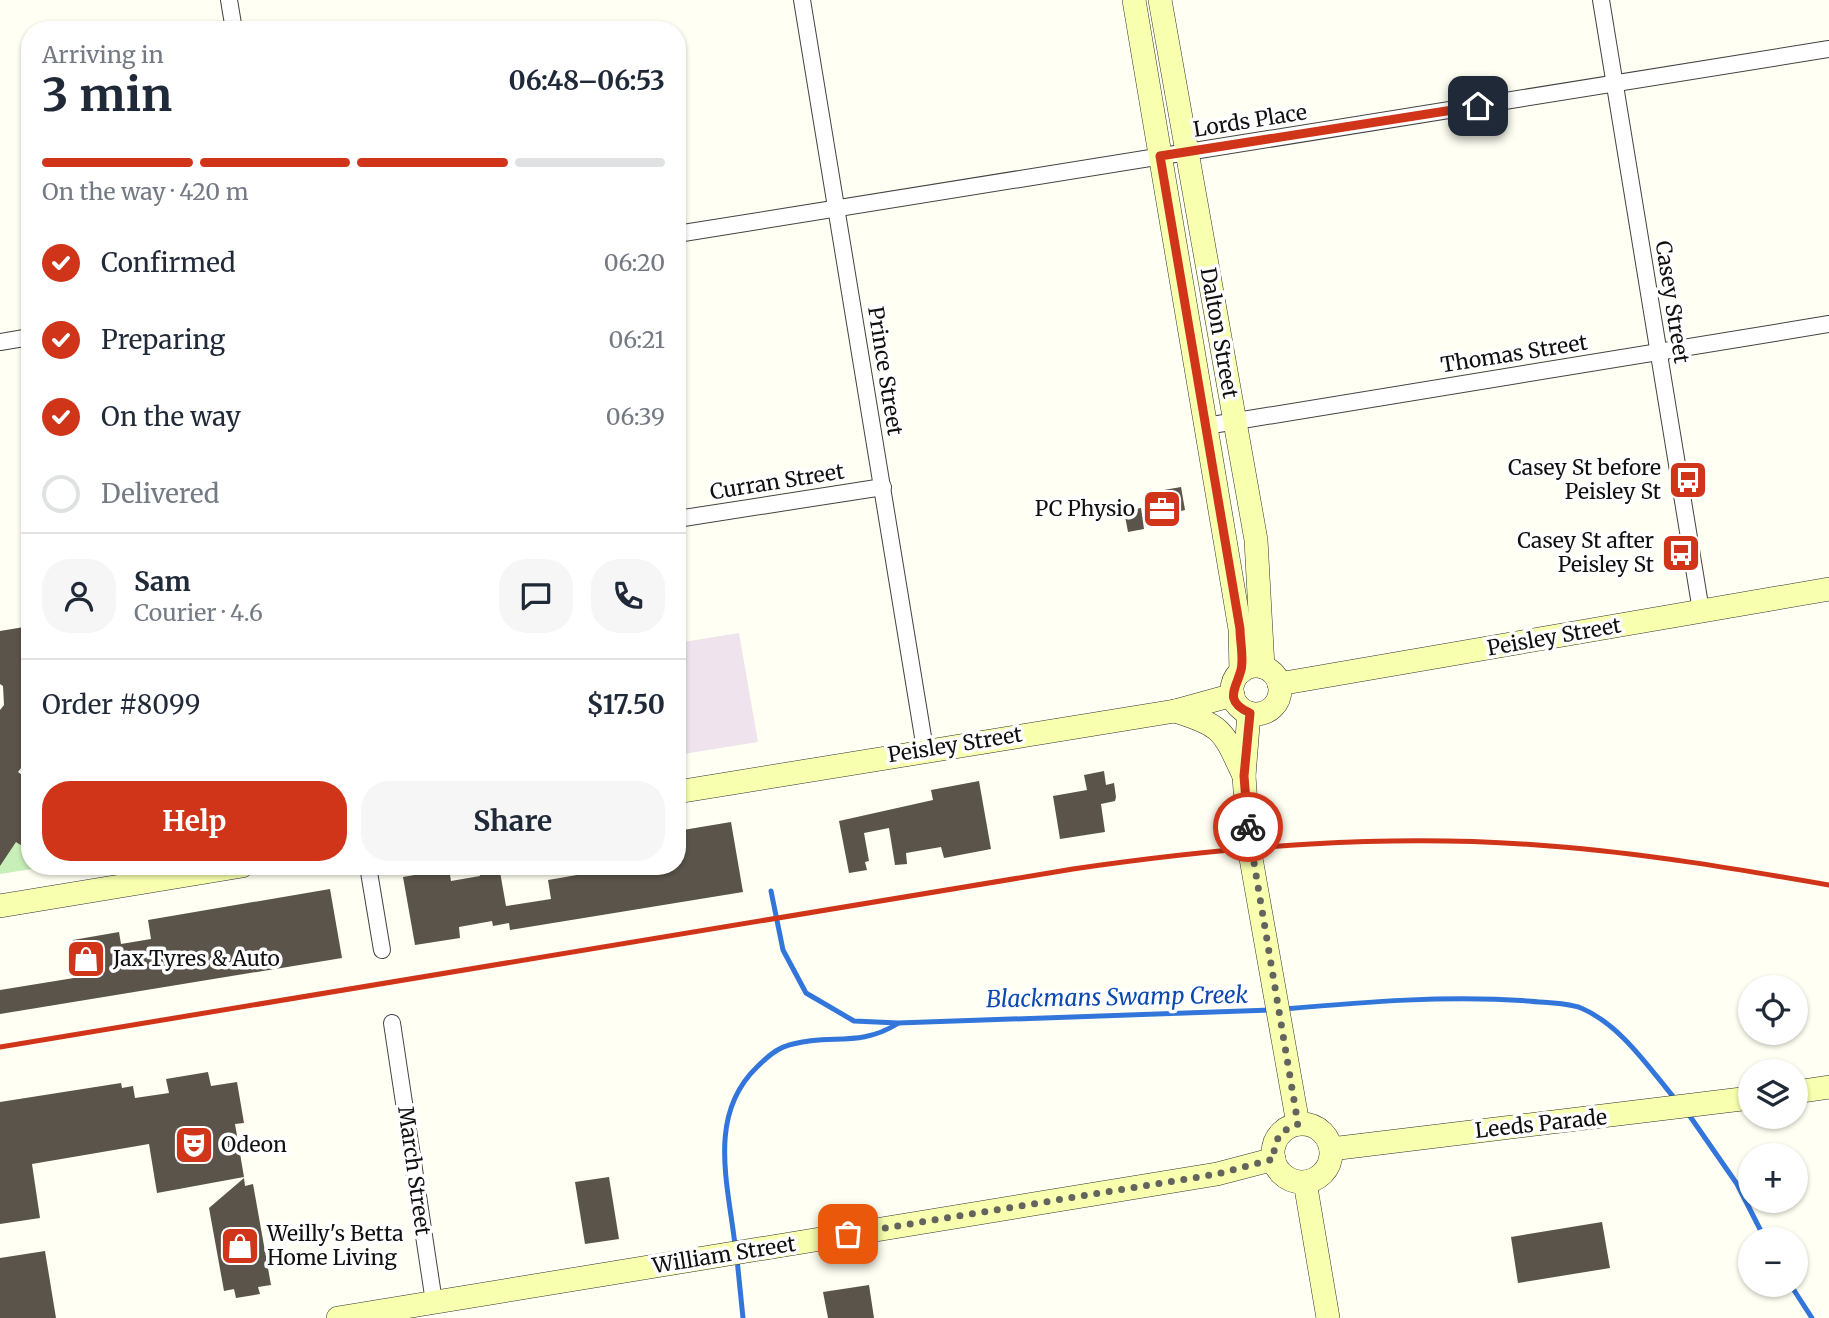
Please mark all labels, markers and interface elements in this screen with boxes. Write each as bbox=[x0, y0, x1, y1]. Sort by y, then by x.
text: Arriving in bbox=[42, 40, 164, 69]
text: 06:48–06:53 bbox=[508, 64, 665, 97]
text: 3 min bbox=[42, 66, 172, 124]
pin bbox=[1448, 76, 1508, 136]
icon: home bbox=[1459, 87, 1497, 125]
street label: Lords Place bbox=[1191, 98, 1309, 143]
text: On the way · 420 m bbox=[42, 177, 248, 206]
street label: Casey Street bbox=[1649, 239, 1696, 365]
icon: check bbox=[42, 244, 80, 282]
text: Confirmed bbox=[101, 246, 236, 279]
text: 06:20 bbox=[604, 248, 665, 277]
street label: Dalton Street bbox=[1195, 265, 1244, 400]
street label: Prince Street bbox=[862, 305, 909, 437]
icon: check bbox=[42, 321, 80, 359]
text: Preparing bbox=[101, 323, 225, 356]
text: 06:21 bbox=[608, 325, 665, 354]
street label: Thomas Street bbox=[1439, 329, 1589, 378]
icon: check bbox=[42, 398, 80, 436]
text: On the way bbox=[101, 400, 241, 433]
text: 06:39 bbox=[606, 402, 665, 431]
place label: Casey St before Peisley St bbox=[1508, 454, 1661, 505]
street label: Curran Street bbox=[708, 458, 846, 505]
bus stop icon: Casey St before Peisley St bbox=[1667, 459, 1709, 501]
text: Delivered bbox=[101, 477, 220, 510]
office icon: PC Physio bbox=[1141, 488, 1183, 530]
place label: PC Physio bbox=[1035, 495, 1135, 522]
place label: Casey St after Peisley St bbox=[1517, 527, 1654, 578]
bus stop icon: Casey St after Peisley St bbox=[1660, 532, 1702, 574]
button: person bbox=[42, 559, 116, 633]
button: chat bbox=[499, 559, 573, 633]
button: phone bbox=[591, 559, 665, 633]
text: Sam bbox=[134, 565, 191, 598]
text: Courier · 4.6 bbox=[134, 598, 263, 627]
street label: Peisley Street bbox=[1485, 611, 1623, 662]
text: Order #8099 bbox=[42, 688, 200, 721]
text: $17.50 bbox=[586, 688, 665, 721]
street label: Peisley Street bbox=[886, 721, 1024, 768]
button: Help bbox=[42, 781, 347, 861]
button: Share bbox=[361, 781, 665, 861]
courier bbox=[1213, 792, 1283, 862]
icon: bike bbox=[1229, 808, 1267, 846]
shop icon: Jax Tyres & Auto bbox=[65, 938, 107, 980]
place label: Jax Tyres & Auto bbox=[112, 945, 280, 972]
map controls bbox=[1738, 975, 1808, 1297]
button: locate bbox=[1738, 975, 1808, 1045]
water label: Blackmans Swamp Creek bbox=[986, 980, 1249, 1013]
button: layers bbox=[1738, 1059, 1808, 1129]
street label: Leeds Parade bbox=[1474, 1103, 1608, 1144]
street label: March Street bbox=[392, 1105, 437, 1237]
theatre icon: Odeon bbox=[173, 1124, 215, 1166]
place label: Odeon bbox=[221, 1131, 287, 1158]
button: + bbox=[1738, 1143, 1808, 1213]
pin bbox=[818, 1204, 878, 1264]
icon: bag bbox=[829, 1215, 867, 1253]
place label: Weilly's Betta Home Living bbox=[266, 1220, 404, 1271]
shop icon: Weilly's Betta Home Living bbox=[219, 1225, 261, 1267]
button: − bbox=[1738, 1227, 1808, 1297]
street label: William Street bbox=[649, 1230, 797, 1279]

